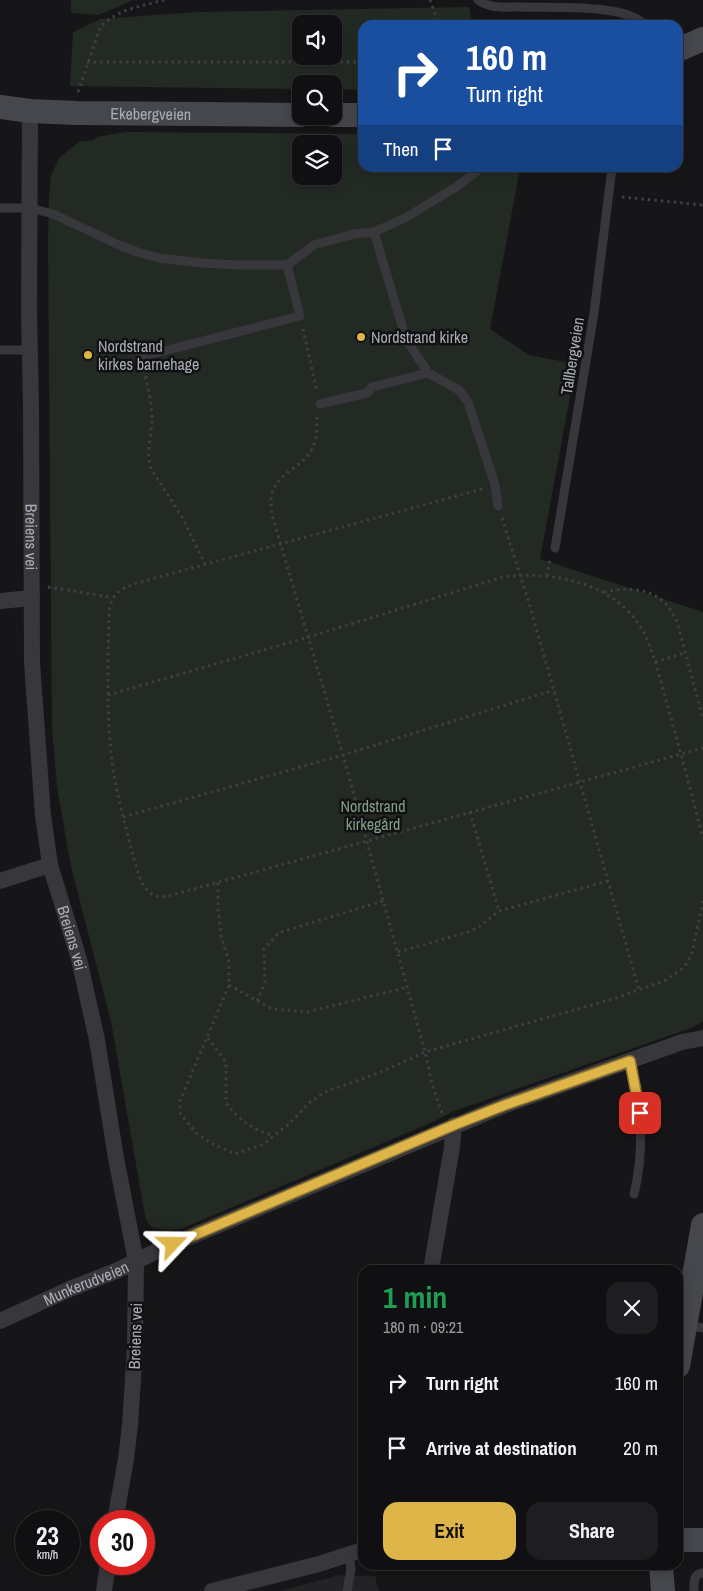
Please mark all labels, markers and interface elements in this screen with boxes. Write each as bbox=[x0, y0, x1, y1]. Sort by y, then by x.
map controls bbox=[292, 15, 342, 185]
button: sound bbox=[292, 15, 342, 65]
text: 160 m bbox=[466, 34, 547, 81]
icon: right bbox=[383, 40, 448, 105]
button: search bbox=[292, 75, 342, 125]
text: Turn right bbox=[466, 79, 543, 109]
street label: Ekebergveien bbox=[110, 102, 191, 125]
button: layers bbox=[292, 135, 342, 185]
icon: arrive bbox=[429, 135, 457, 163]
text: Then bbox=[383, 136, 419, 162]
street label: Tallbergveien bbox=[555, 316, 589, 396]
place label: Nordstrand kirke bbox=[371, 326, 468, 348]
marker: Nordstrand kirke bbox=[355, 331, 367, 343]
place label: Nordstrand kirkes barnehage bbox=[98, 335, 199, 375]
marker: Nordstrand kirkes barnehage bbox=[82, 349, 94, 361]
street label: Breiens vei bbox=[20, 504, 43, 570]
park label: Nordstrand kirkegård bbox=[341, 795, 405, 835]
street label: Breiens vei bbox=[52, 903, 92, 972]
pin bbox=[619, 1092, 661, 1134]
icon: arrive bbox=[626, 1099, 654, 1127]
position arrow bbox=[146, 1217, 198, 1269]
street label: Munkerudveien bbox=[40, 1255, 132, 1311]
text: 1 min bbox=[383, 1277, 447, 1317]
button: close bbox=[606, 1282, 658, 1334]
street label: Breiens vei bbox=[123, 1302, 147, 1370]
text: 180 m · 09:21 bbox=[383, 1316, 463, 1338]
icon: right bbox=[383, 1369, 411, 1397]
text: Turn right bbox=[426, 1370, 498, 1396]
text: 160 m bbox=[615, 1370, 658, 1396]
icon: arrive bbox=[383, 1434, 411, 1462]
text: Arrive at destination bbox=[426, 1435, 577, 1461]
text: 20 m bbox=[623, 1435, 658, 1461]
button: Exit bbox=[383, 1502, 516, 1560]
button: Share bbox=[526, 1502, 658, 1560]
speed limit sign: 30 bbox=[90, 1510, 155, 1575]
text: 23 bbox=[36, 1519, 59, 1553]
text: km/h bbox=[37, 1547, 58, 1563]

